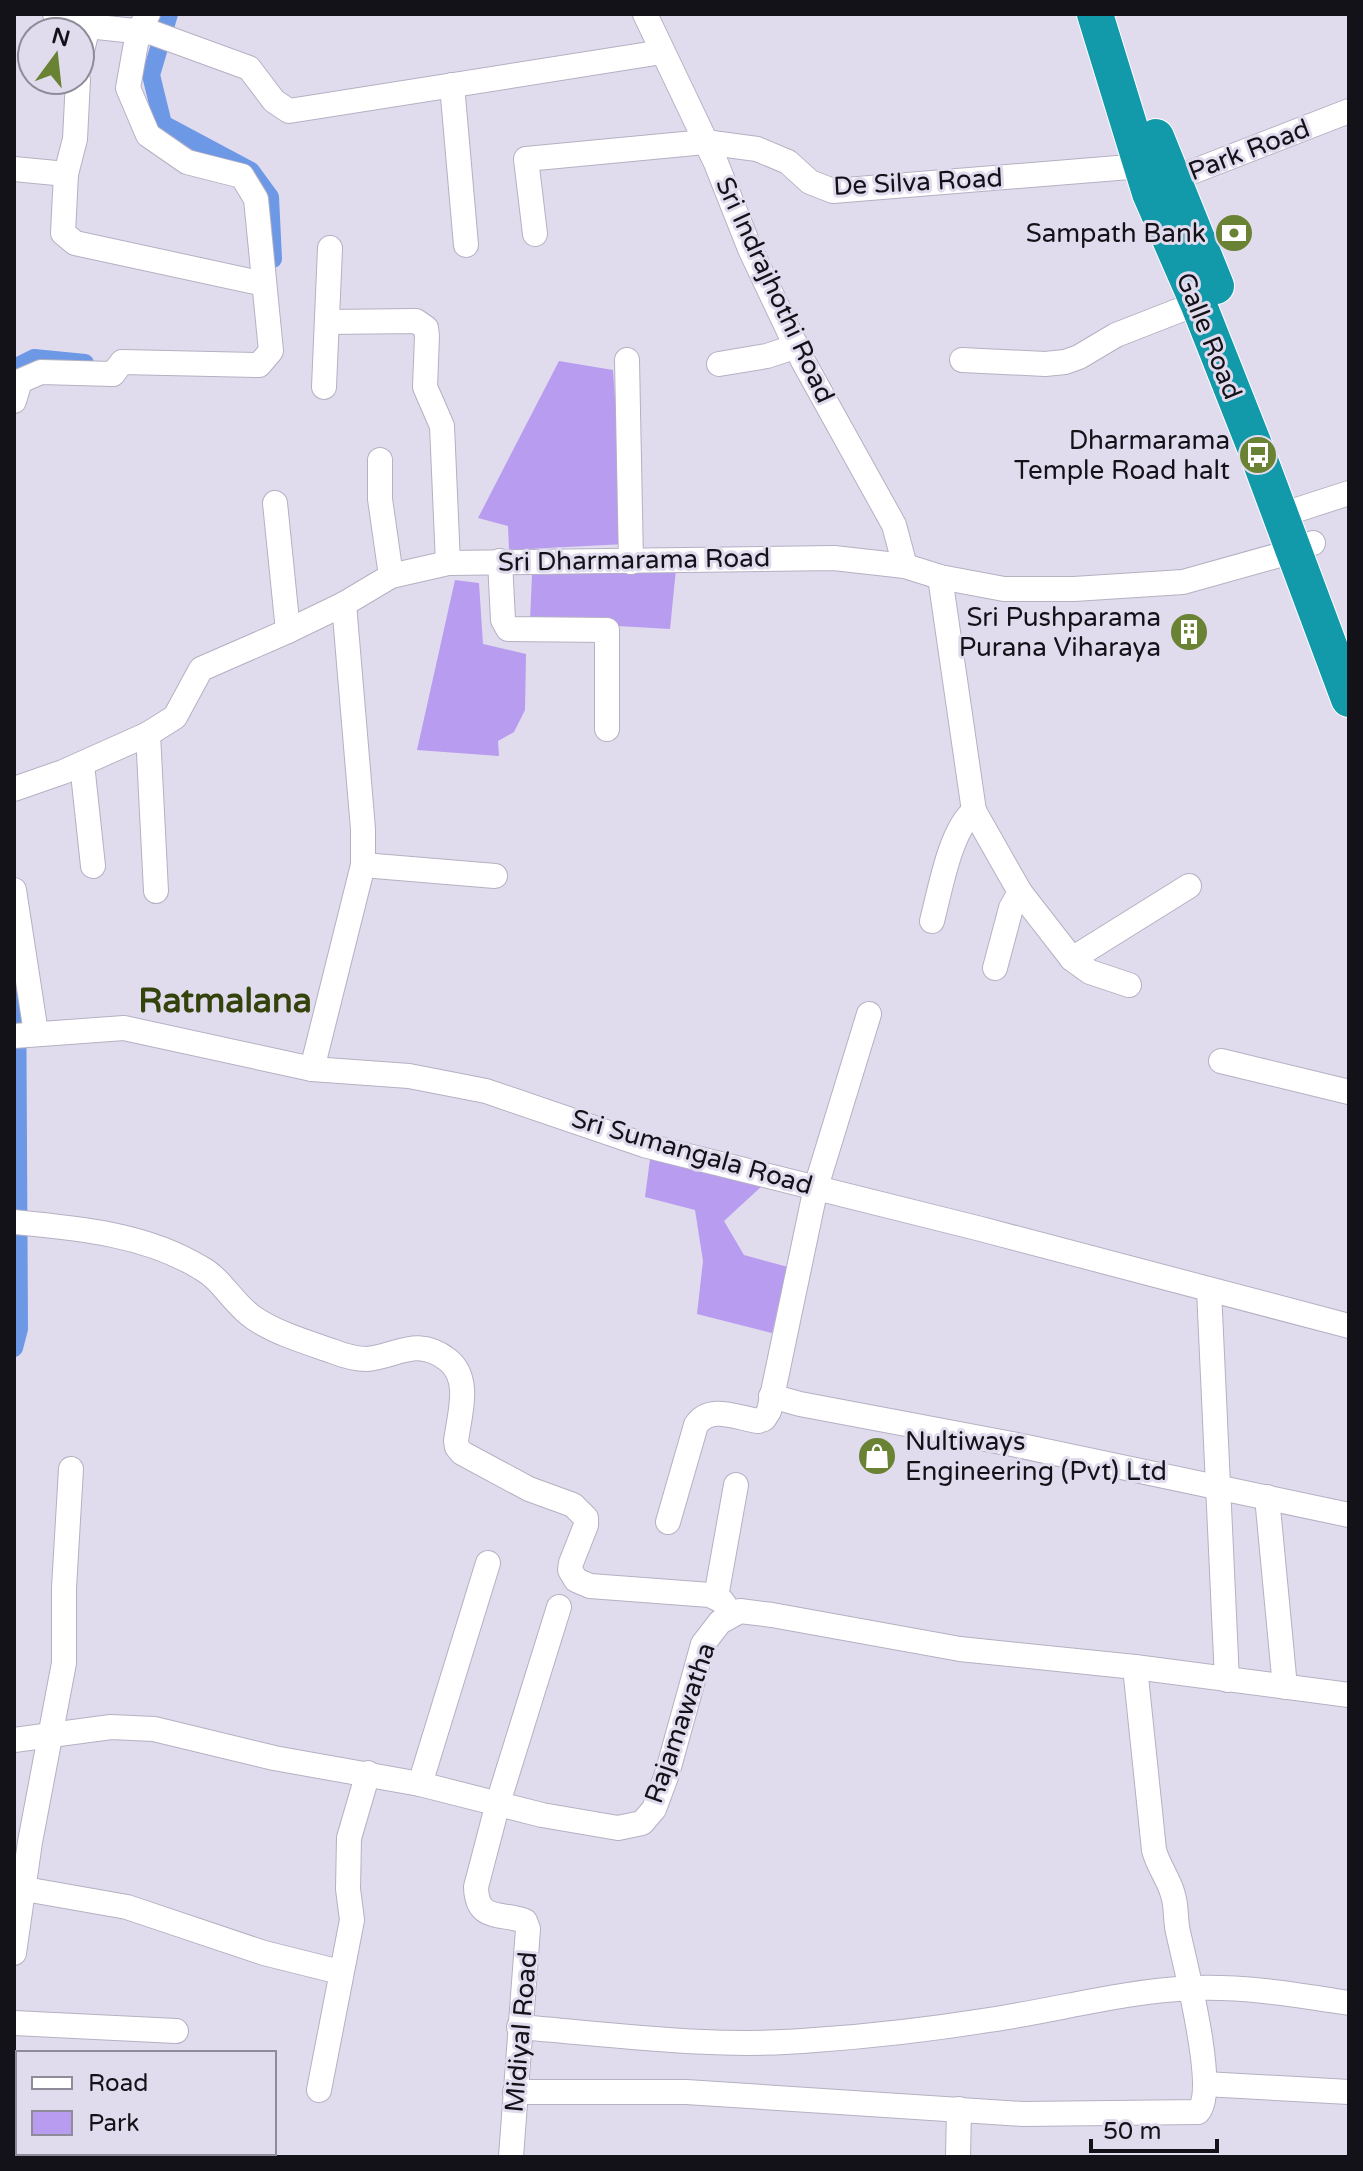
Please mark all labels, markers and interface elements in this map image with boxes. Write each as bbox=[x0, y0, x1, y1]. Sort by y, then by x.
north arrow bbox=[16, 16, 96, 96]
text: N bbox=[49, 23, 73, 52]
street label: Park Road bbox=[1184, 113, 1314, 187]
street label: De Silva Road bbox=[833, 162, 1003, 202]
street label: Sri Indrajhothi Road bbox=[709, 172, 841, 408]
bank icon: Sampath Bank bbox=[1213, 212, 1255, 254]
place label: Sampath Bank bbox=[1026, 218, 1206, 249]
street label: Galle Road bbox=[1170, 268, 1248, 404]
place label: Dharmarama Temple Road halt bbox=[1014, 425, 1230, 486]
bus stop icon: Dharmarama Temple Road halt bbox=[1237, 434, 1279, 476]
street label: Sri Dharmarama Road bbox=[498, 542, 770, 578]
place label: Sri Pushparama Purana Viharaya bbox=[959, 602, 1161, 663]
building icon: Sri Pushparama Purana Viharaya bbox=[1168, 611, 1210, 653]
district label: Ratmalana bbox=[138, 981, 312, 1022]
street label: Sri Sumangala Road bbox=[568, 1103, 816, 1201]
place label: Nultiways Engineering (Pvt) Ltd bbox=[905, 1426, 1167, 1487]
shop icon: Nultiways Engineering (Pvt) Ltd bbox=[856, 1435, 898, 1477]
street label: Rajamawatha bbox=[638, 1639, 722, 1807]
street label: Midiyal Road bbox=[499, 1950, 543, 2114]
legend bbox=[16, 2051, 276, 2155]
text: Road bbox=[88, 2069, 148, 2098]
scale bar bbox=[1091, 2103, 1217, 2153]
text: Park bbox=[88, 2109, 139, 2138]
text: 50 m bbox=[1103, 2117, 1161, 2146]

